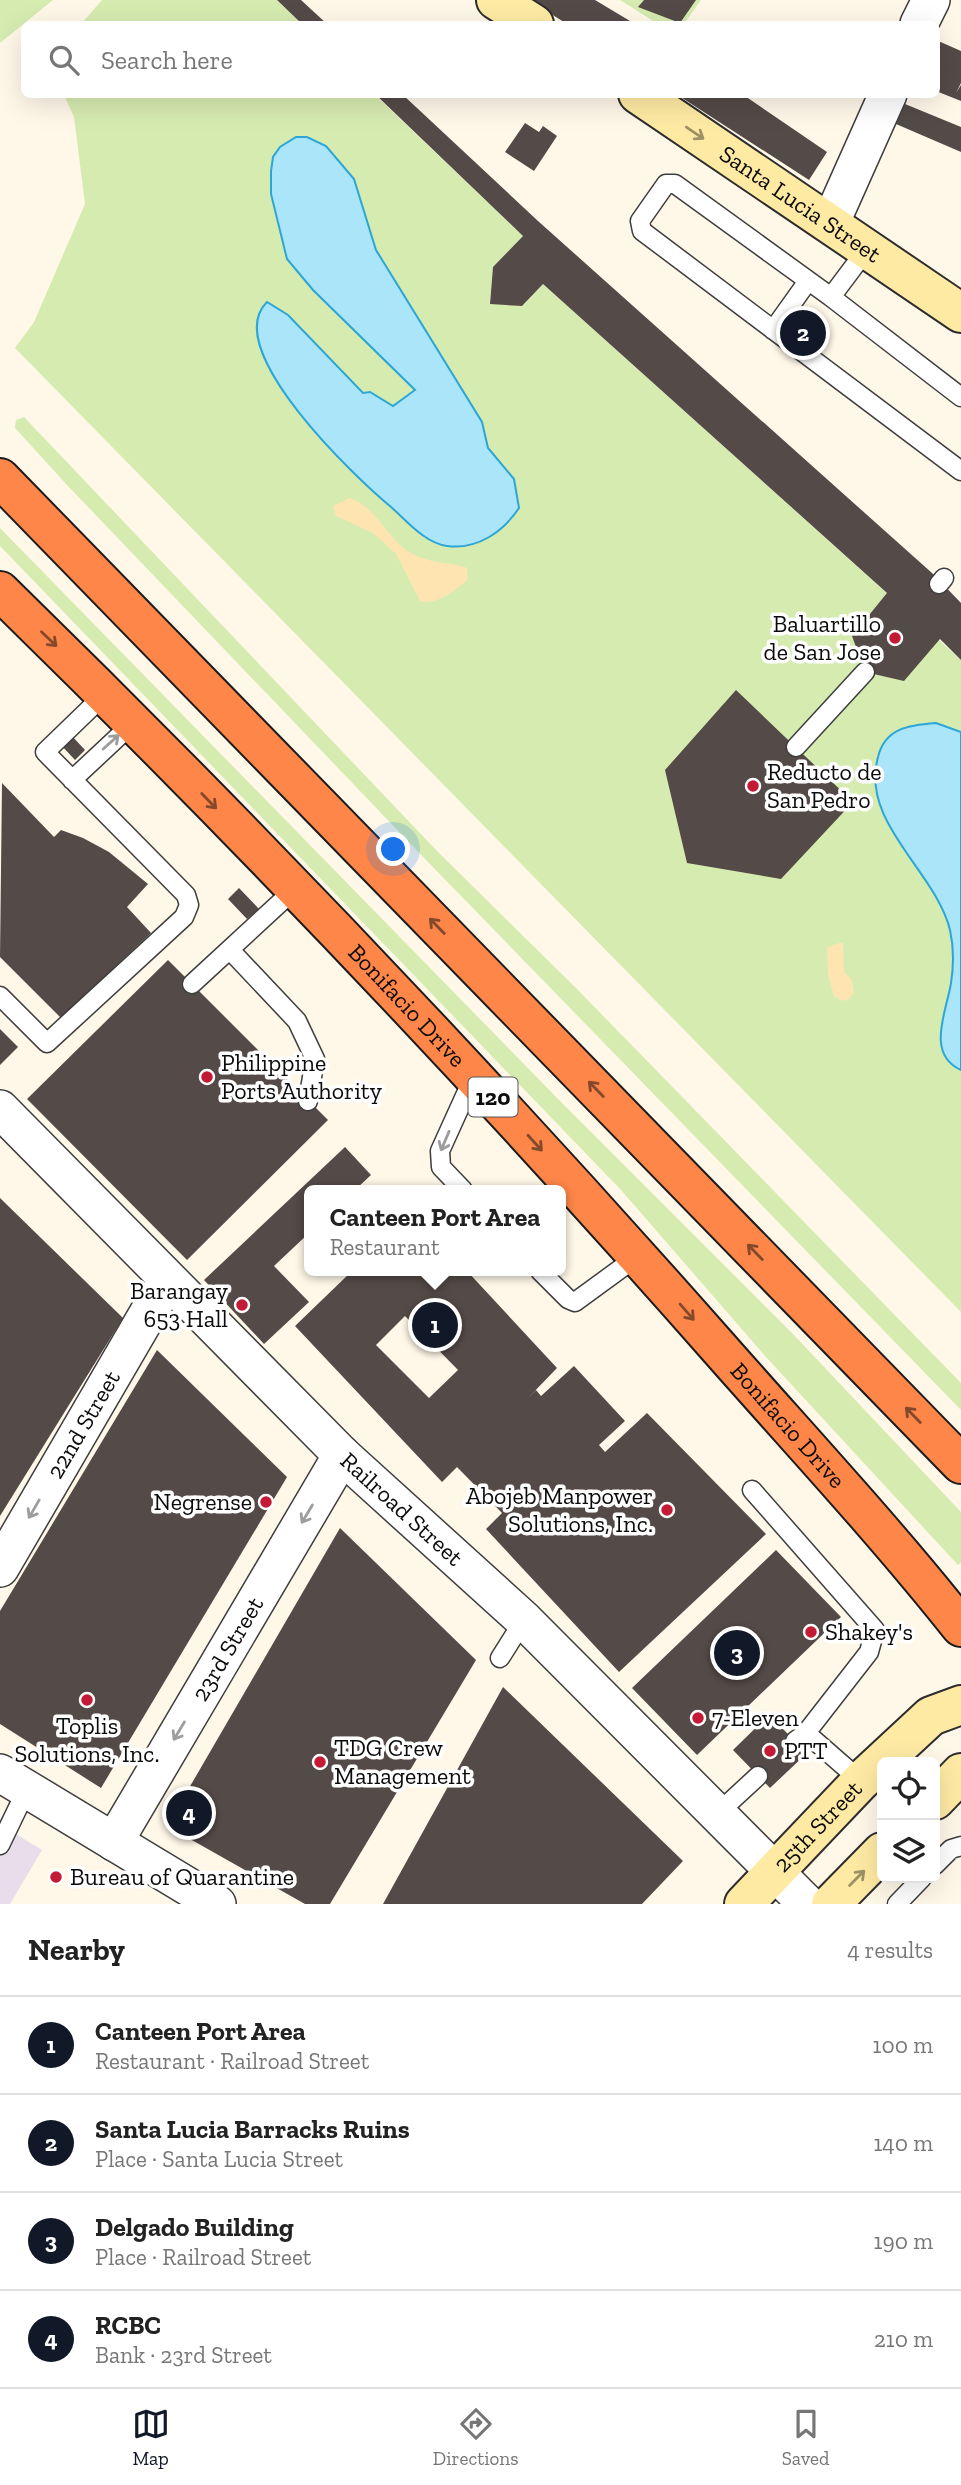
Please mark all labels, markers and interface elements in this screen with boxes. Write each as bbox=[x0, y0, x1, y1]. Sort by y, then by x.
search box bbox=[21, 21, 940, 98]
icon: search bbox=[45, 41, 83, 79]
text: Search here bbox=[101, 44, 233, 76]
one-way arrow bbox=[685, 125, 704, 140]
street label: Santa Lucia Street bbox=[714, 139, 887, 269]
pin: 2 bbox=[780, 307, 826, 359]
place label: Baluartillo de San Jose bbox=[764, 609, 881, 666]
one-way arrow bbox=[40, 630, 57, 647]
marker: Baluartillo de San Jose bbox=[887, 630, 903, 646]
one-way arrow bbox=[102, 734, 120, 750]
place label: Reducto de San Pedro bbox=[767, 757, 882, 814]
marker: Reducto de San Pedro bbox=[745, 778, 761, 794]
one-way arrow bbox=[200, 792, 217, 809]
your location bbox=[376, 832, 410, 866]
one-way arrow bbox=[429, 918, 446, 935]
street label: Bonifacio Drive bbox=[342, 938, 472, 1073]
place label: Philippine Ports Authority bbox=[221, 1048, 383, 1105]
marker: Philippine Ports Authority bbox=[199, 1069, 215, 1085]
road number: 120 bbox=[468, 1078, 518, 1116]
one-way arrow bbox=[587, 1081, 604, 1098]
one-way arrow bbox=[438, 1130, 451, 1152]
one-way arrow bbox=[526, 1134, 543, 1151]
popup bbox=[304, 1185, 566, 1276]
text: Canteen Port Area bbox=[330, 1201, 540, 1233]
text: Restaurant bbox=[330, 1233, 439, 1261]
one-way arrow bbox=[746, 1244, 763, 1261]
place label: Barangay 653 Hall bbox=[130, 1276, 229, 1333]
marker: Barangay 653 Hall bbox=[234, 1297, 250, 1313]
pin: 1 bbox=[412, 1299, 458, 1351]
one-way arrow bbox=[679, 1303, 695, 1321]
street label: Bonifacio Drive bbox=[725, 1356, 852, 1494]
street label: 22nd Street bbox=[40, 1365, 126, 1484]
one-way arrow bbox=[905, 1407, 922, 1424]
street label: Railroad Street bbox=[335, 1446, 469, 1572]
place label: Abojeb Manpower Solutions, Inc. bbox=[466, 1481, 653, 1538]
place label: Negrense bbox=[153, 1487, 252, 1516]
marker: Negrense bbox=[258, 1494, 274, 1510]
one-way arrow bbox=[27, 1499, 41, 1519]
marker: Abojeb Manpower Solutions, Inc. bbox=[659, 1502, 675, 1518]
one-way arrow bbox=[300, 1503, 314, 1523]
street label: 23rd Street bbox=[185, 1591, 269, 1706]
place label: Shakey's bbox=[825, 1617, 913, 1646]
marker: Shakey's bbox=[803, 1624, 819, 1640]
pin: 3 bbox=[714, 1627, 760, 1679]
marker: Toplis Solutions, Inc. bbox=[79, 1692, 95, 1708]
place label: 7-Eleven bbox=[712, 1703, 799, 1732]
marker: 7-Eleven bbox=[690, 1710, 706, 1726]
place label: Toplis Solutions, Inc. bbox=[14, 1711, 160, 1768]
one-way arrow bbox=[172, 1720, 186, 1740]
place label: TDG Crew Management bbox=[334, 1733, 471, 1790]
place label: PTT bbox=[784, 1736, 828, 1765]
marker: PTT bbox=[762, 1743, 778, 1759]
marker: TDG Crew Management bbox=[312, 1754, 328, 1770]
map controls bbox=[877, 1757, 940, 1883]
button: locate bbox=[877, 1757, 940, 1820]
street label: 25th Street bbox=[767, 1774, 868, 1878]
pin: 4 bbox=[166, 1787, 212, 1839]
button: layers bbox=[877, 1820, 940, 1883]
place label: Bureau of Quarantine bbox=[70, 1862, 294, 1891]
marker: Bureau of Quarantine bbox=[48, 1869, 64, 1885]
one-way arrow bbox=[848, 1870, 865, 1887]
text: Nearby bbox=[28, 1932, 125, 1968]
text: 4 results bbox=[847, 1936, 933, 1964]
text: Canteen Port Area bbox=[95, 2015, 306, 2047]
text: 1 bbox=[46, 2031, 56, 2059]
text: 100 m bbox=[873, 2031, 933, 2059]
text: Restaurant · Railroad Street bbox=[95, 2047, 369, 2075]
text: Santa Lucia Barracks Ruins bbox=[95, 2113, 410, 2145]
text: 2 bbox=[45, 2129, 57, 2157]
text: 140 m bbox=[873, 2129, 933, 2157]
text: Place · Santa Lucia Street bbox=[95, 2145, 343, 2173]
text: Delgado Building bbox=[95, 2211, 294, 2243]
text: 3 bbox=[45, 2227, 57, 2255]
text: 190 m bbox=[874, 2227, 933, 2255]
text: Place · Railroad Street bbox=[95, 2243, 311, 2271]
text: RCBC bbox=[95, 2309, 161, 2341]
text: 4 bbox=[44, 2325, 58, 2353]
text: 210 m bbox=[874, 2325, 933, 2353]
text: Bank · 23rd Street bbox=[95, 2341, 272, 2369]
tab: Map bbox=[132, 2405, 170, 2470]
tab: Directions bbox=[433, 2405, 519, 2470]
tab: Saved bbox=[782, 2405, 829, 2470]

